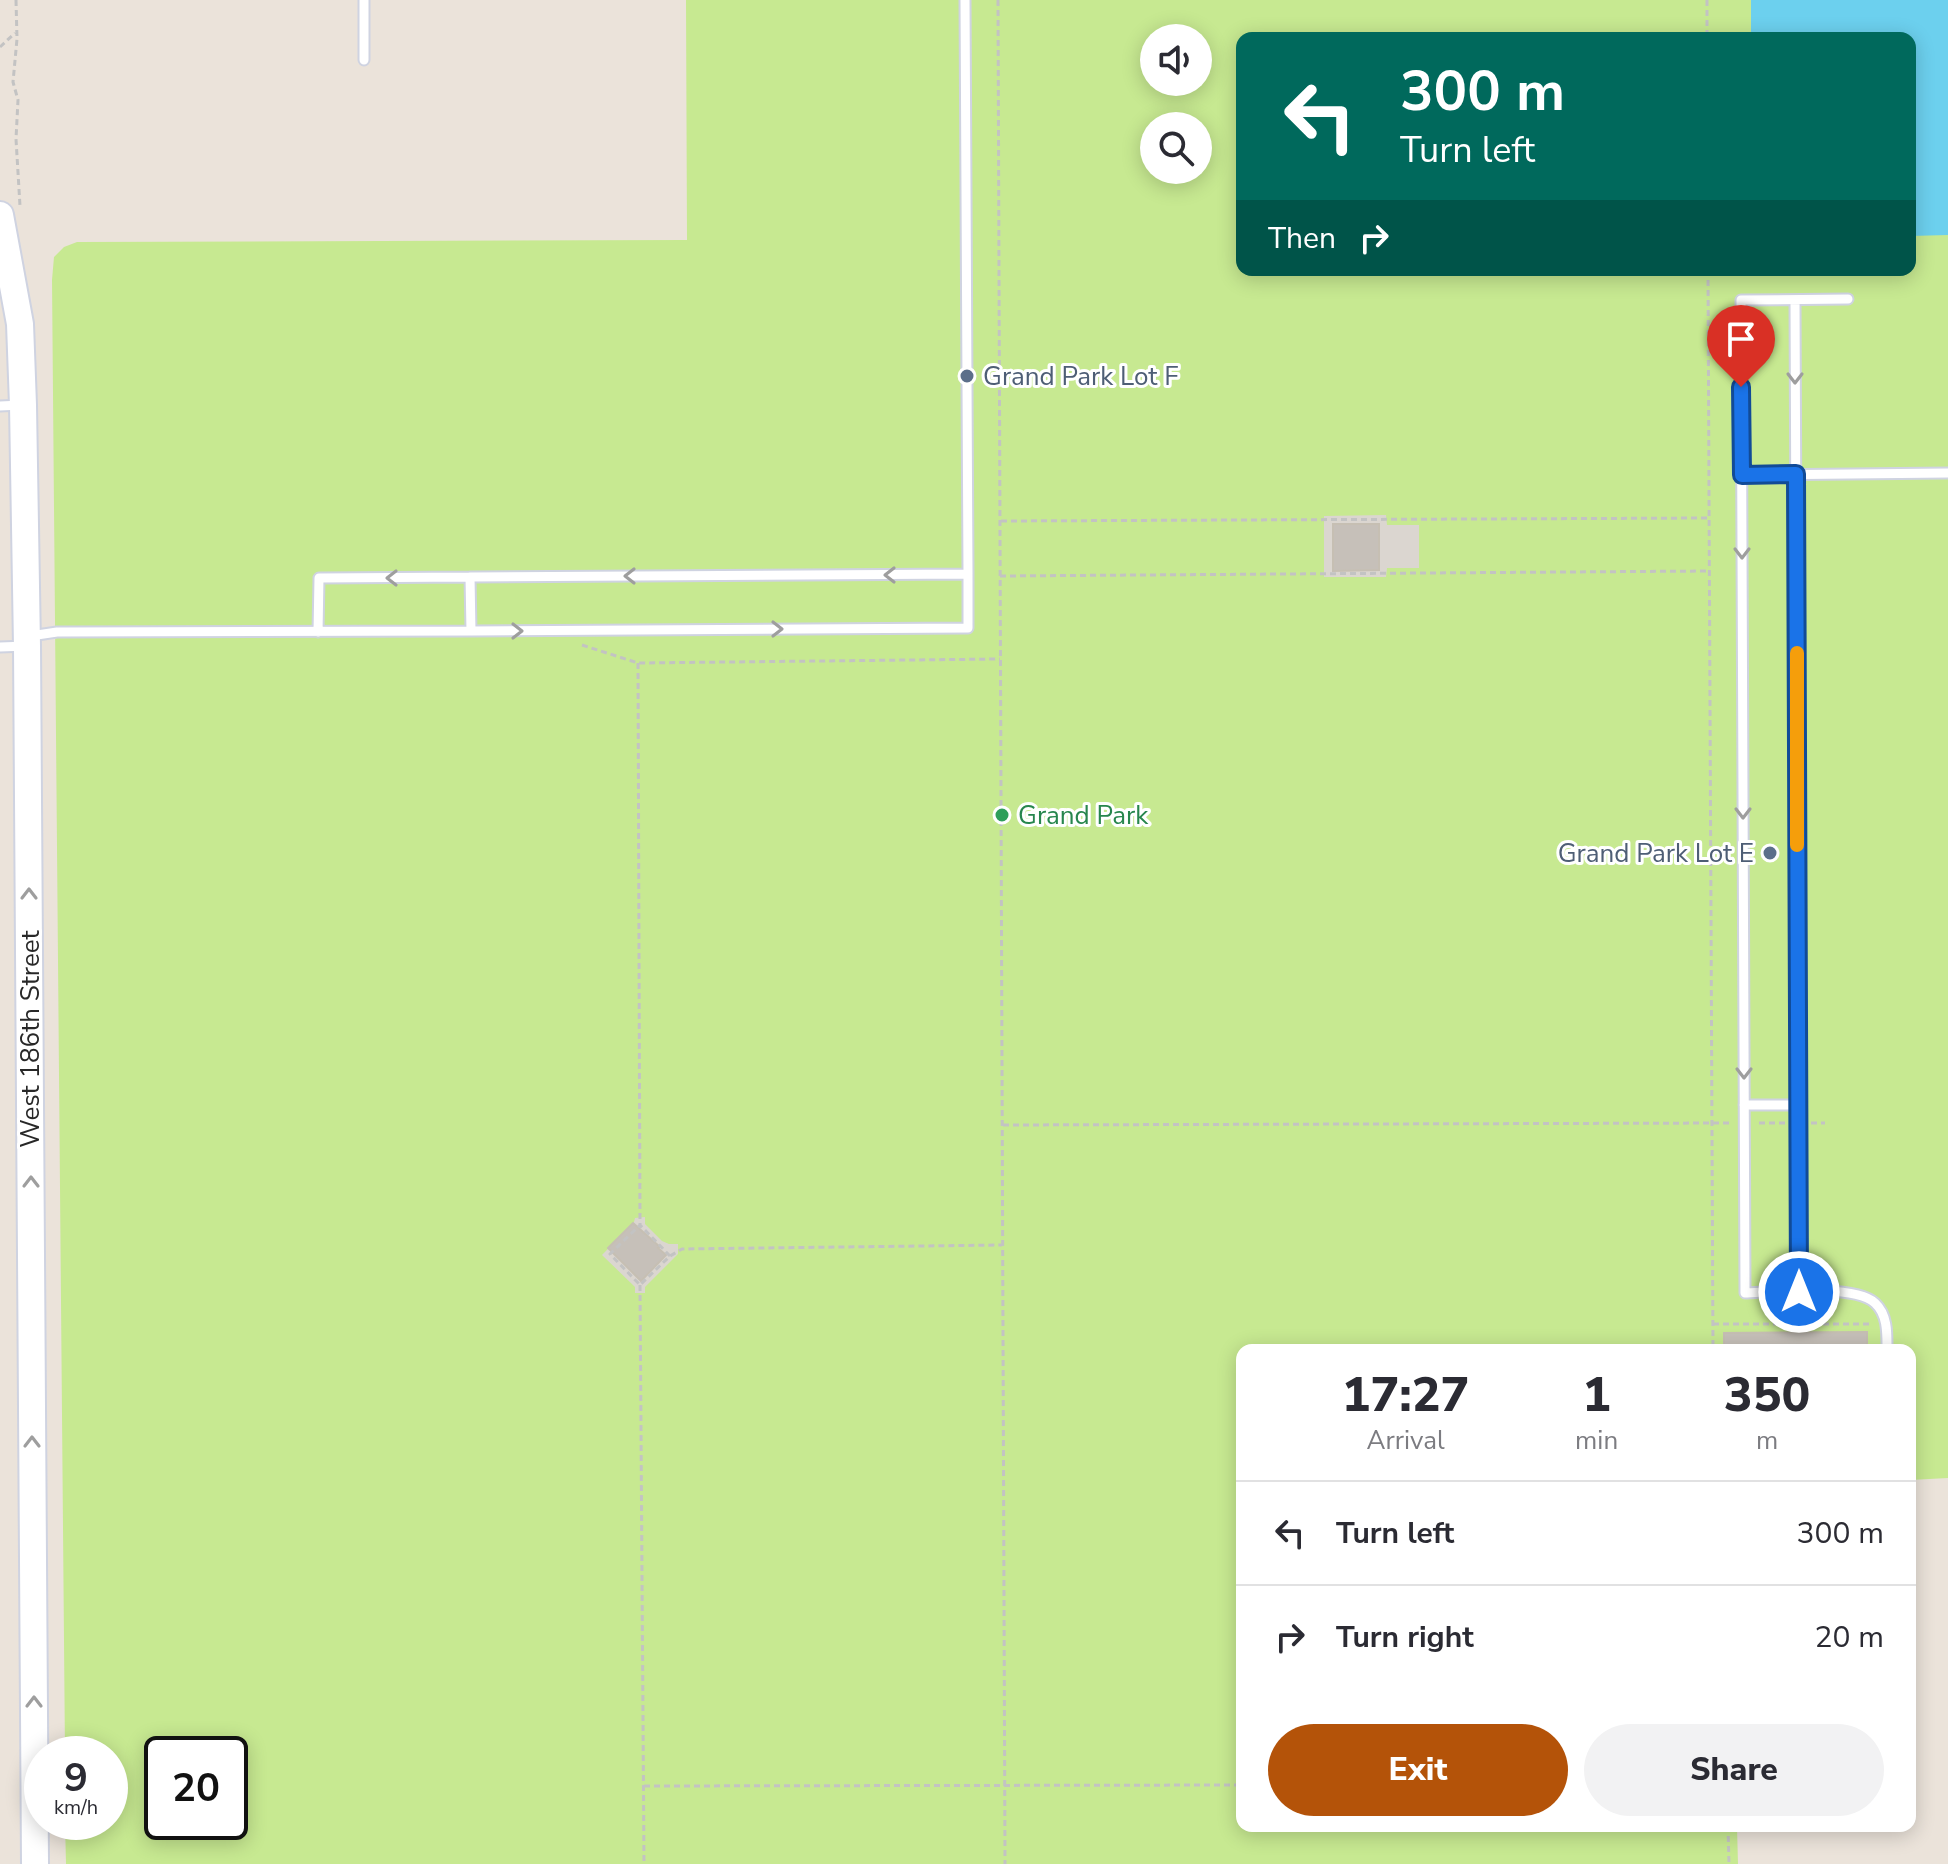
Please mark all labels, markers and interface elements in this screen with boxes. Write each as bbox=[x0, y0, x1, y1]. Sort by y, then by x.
map controls bbox=[1140, 24, 1212, 184]
button: sound bbox=[1140, 24, 1212, 96]
text: 300 m bbox=[1400, 53, 1565, 130]
icon: left bbox=[1268, 64, 1372, 168]
button: search bbox=[1140, 112, 1212, 184]
text: Turn left bbox=[1400, 126, 1535, 175]
icon: right bbox=[1352, 216, 1396, 260]
text: Then bbox=[1268, 218, 1336, 259]
pin bbox=[1707, 305, 1775, 387]
icon: arrive bbox=[1719, 317, 1763, 361]
place label: Grand Park Lot F bbox=[983, 359, 1178, 394]
marker: Grand Park Lot F bbox=[958, 367, 976, 385]
one-way arrow bbox=[1787, 372, 1804, 385]
one-way arrow bbox=[1733, 547, 1751, 560]
one-way arrow bbox=[883, 566, 896, 584]
one-way arrow bbox=[623, 567, 636, 585]
one-way arrow bbox=[385, 569, 398, 587]
one-way arrow bbox=[771, 620, 784, 638]
one-way arrow bbox=[511, 622, 524, 639]
place label: Grand Park bbox=[1018, 798, 1149, 833]
marker: Grand Park bbox=[993, 806, 1011, 824]
one-way arrow bbox=[1734, 807, 1752, 820]
place label: Grand Park Lot E bbox=[1558, 836, 1754, 871]
marker: Grand Park Lot E bbox=[1761, 844, 1779, 862]
one-way arrow bbox=[20, 887, 37, 900]
street label: West 186th Street bbox=[13, 929, 48, 1148]
one-way arrow bbox=[1735, 1067, 1753, 1080]
one-way arrow bbox=[22, 1175, 39, 1188]
position arrow bbox=[1757, 1250, 1841, 1334]
text: 17:27 bbox=[1342, 1362, 1469, 1428]
text: 1 bbox=[1582, 1362, 1611, 1428]
text: 350 bbox=[1724, 1362, 1810, 1428]
text: Arrival bbox=[1366, 1423, 1445, 1458]
text: min bbox=[1575, 1423, 1618, 1458]
text: m bbox=[1756, 1423, 1778, 1458]
one-way arrow bbox=[23, 1435, 41, 1448]
icon: left bbox=[1268, 1511, 1312, 1555]
text: Turn left bbox=[1336, 1513, 1454, 1554]
text: 300 m bbox=[1797, 1513, 1884, 1554]
icon: right bbox=[1268, 1615, 1312, 1659]
text: Turn right bbox=[1336, 1617, 1474, 1658]
text: 20 m bbox=[1815, 1617, 1884, 1658]
one-way arrow bbox=[25, 1695, 43, 1708]
button: Exit bbox=[1268, 1724, 1568, 1816]
button: Share bbox=[1584, 1724, 1884, 1816]
speed limit sign: 20 bbox=[144, 1736, 248, 1840]
text: 9 bbox=[64, 1751, 88, 1805]
text: km/h bbox=[54, 1794, 98, 1821]

